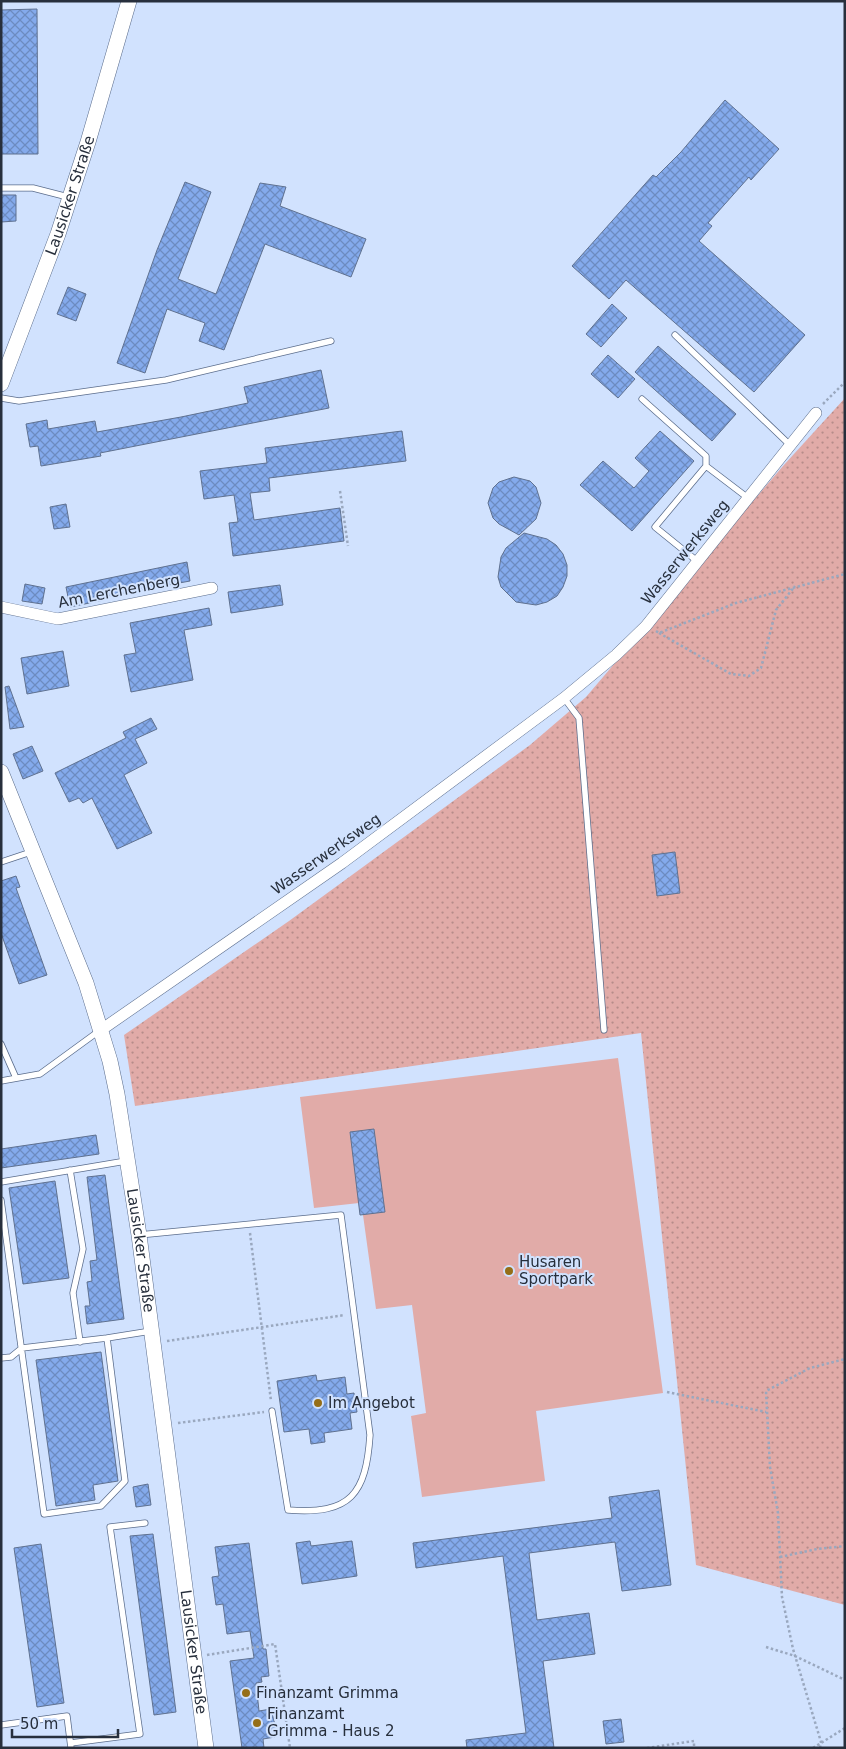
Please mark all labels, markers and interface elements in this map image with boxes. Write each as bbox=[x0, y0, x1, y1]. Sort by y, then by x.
street label: Lausicker Straße bbox=[42, 133, 98, 258]
street label: Wasserwerksweg bbox=[637, 496, 733, 608]
street label: Am Lerchenberg bbox=[57, 570, 181, 612]
street label: Wasserwerksweg bbox=[268, 810, 384, 898]
street label: Lausicker Straße bbox=[123, 1187, 158, 1314]
place label: Husaren Sportpark bbox=[519, 1253, 593, 1288]
marker: Husaren Sportpark bbox=[503, 1265, 515, 1277]
place label: Im Angebot bbox=[328, 1394, 415, 1412]
marker: Im Angebot bbox=[312, 1397, 324, 1409]
street label: Lausicker Straße bbox=[176, 1589, 210, 1715]
place label: Finanzamt Grimma bbox=[256, 1684, 399, 1702]
marker: Finanzamt Grimma bbox=[240, 1687, 252, 1699]
place label: Finanzamt Grimma - Haus 2 bbox=[267, 1705, 394, 1740]
scale bar bbox=[12, 1706, 119, 1738]
text: 50 m bbox=[20, 1715, 58, 1733]
marker: Finanzamt Grimma - Haus 2 bbox=[251, 1717, 263, 1729]

